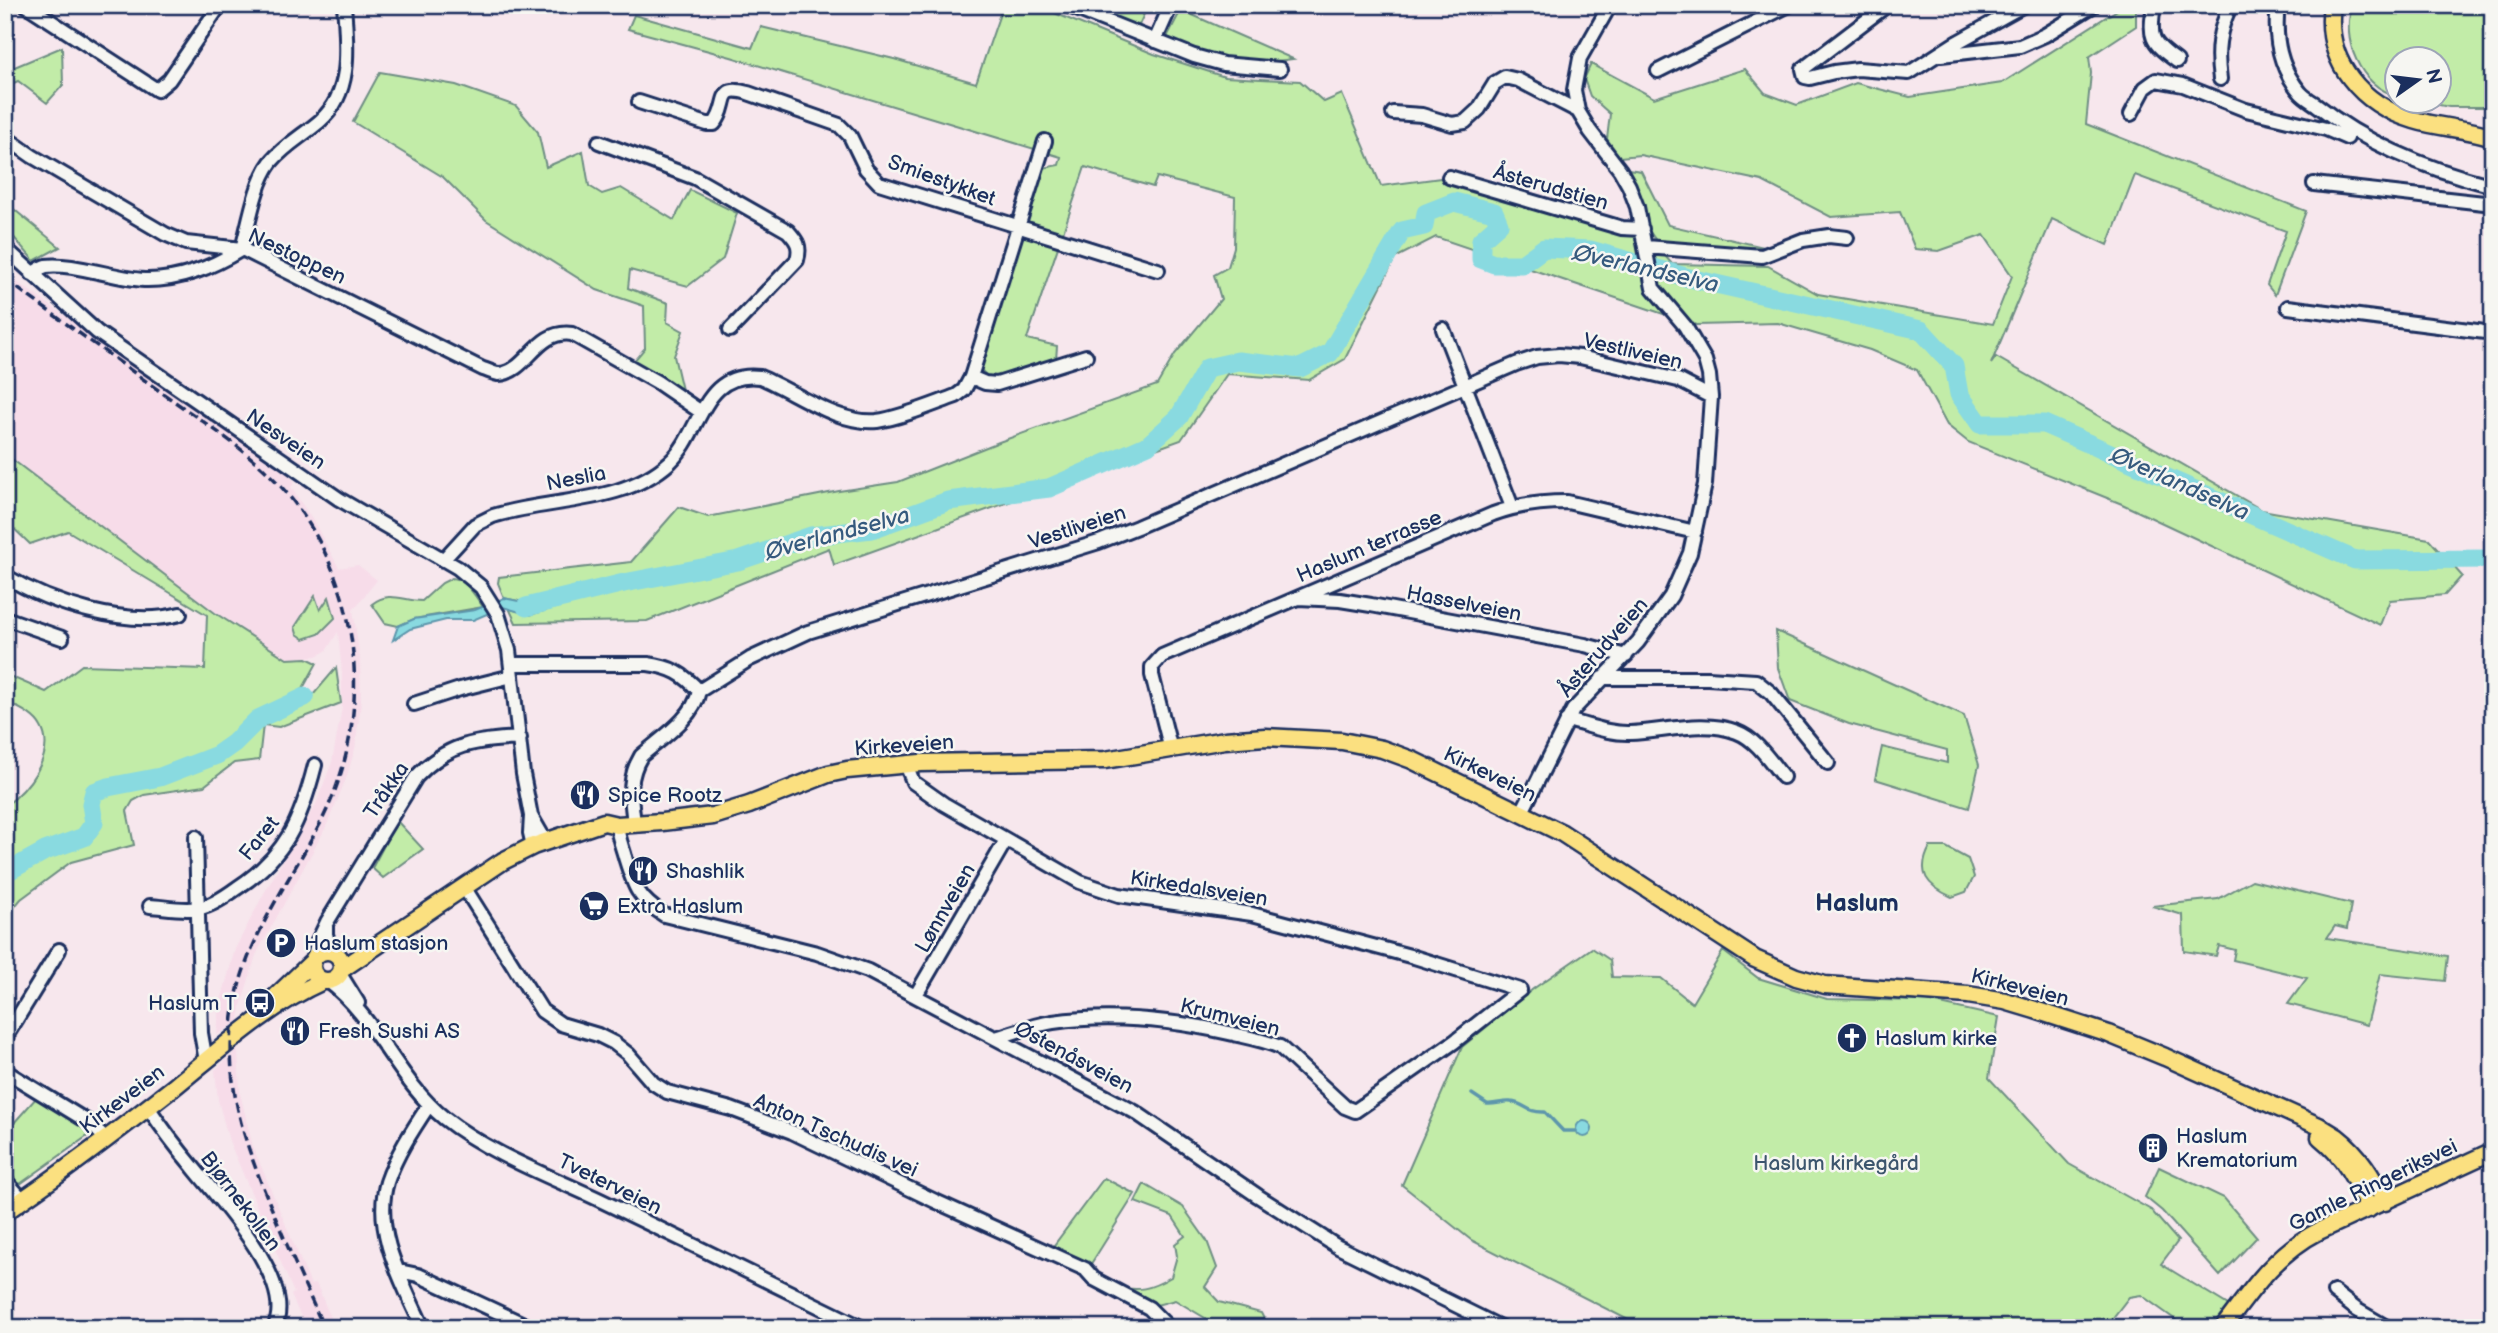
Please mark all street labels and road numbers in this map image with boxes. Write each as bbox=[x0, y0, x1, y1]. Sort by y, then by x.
street label: Smiestykket bbox=[885, 149, 1000, 212]
street label: Åsterudstien bbox=[1491, 158, 1611, 216]
street label: Nestoppen bbox=[244, 223, 350, 290]
street label: Vestliveien bbox=[1581, 328, 1685, 375]
street label: Nesveien bbox=[241, 404, 330, 475]
street label: Neslia bbox=[544, 460, 608, 496]
street label: Vestliveien bbox=[1025, 500, 1129, 555]
street label: Haslum terrasse bbox=[1293, 505, 1446, 588]
street label: Hasselveien bbox=[1404, 580, 1524, 627]
street label: Åsterudveien bbox=[1553, 592, 1653, 702]
street label: Kirkeveien bbox=[853, 730, 955, 761]
street label: Kirkeveien bbox=[1439, 741, 1540, 808]
street label: Tråkka bbox=[359, 757, 414, 823]
street label: Faret bbox=[234, 811, 285, 866]
street label: Lønnveien bbox=[910, 859, 981, 957]
street label: Kirkedalsveien bbox=[1128, 865, 1269, 912]
street label: Kirkeveien bbox=[1968, 963, 2071, 1012]
street label: Krumveien bbox=[1178, 993, 1282, 1042]
street label: Østenåsveien bbox=[1010, 1016, 1137, 1099]
street label: Kirkeveien bbox=[75, 1059, 170, 1139]
street label: Anton Tschudis vei bbox=[750, 1088, 922, 1183]
street label: Gamle Ringeriksvei bbox=[2285, 1134, 2462, 1237]
street label: Bjørnekollen bbox=[195, 1146, 286, 1256]
street label: Tveterveien bbox=[554, 1149, 666, 1220]

